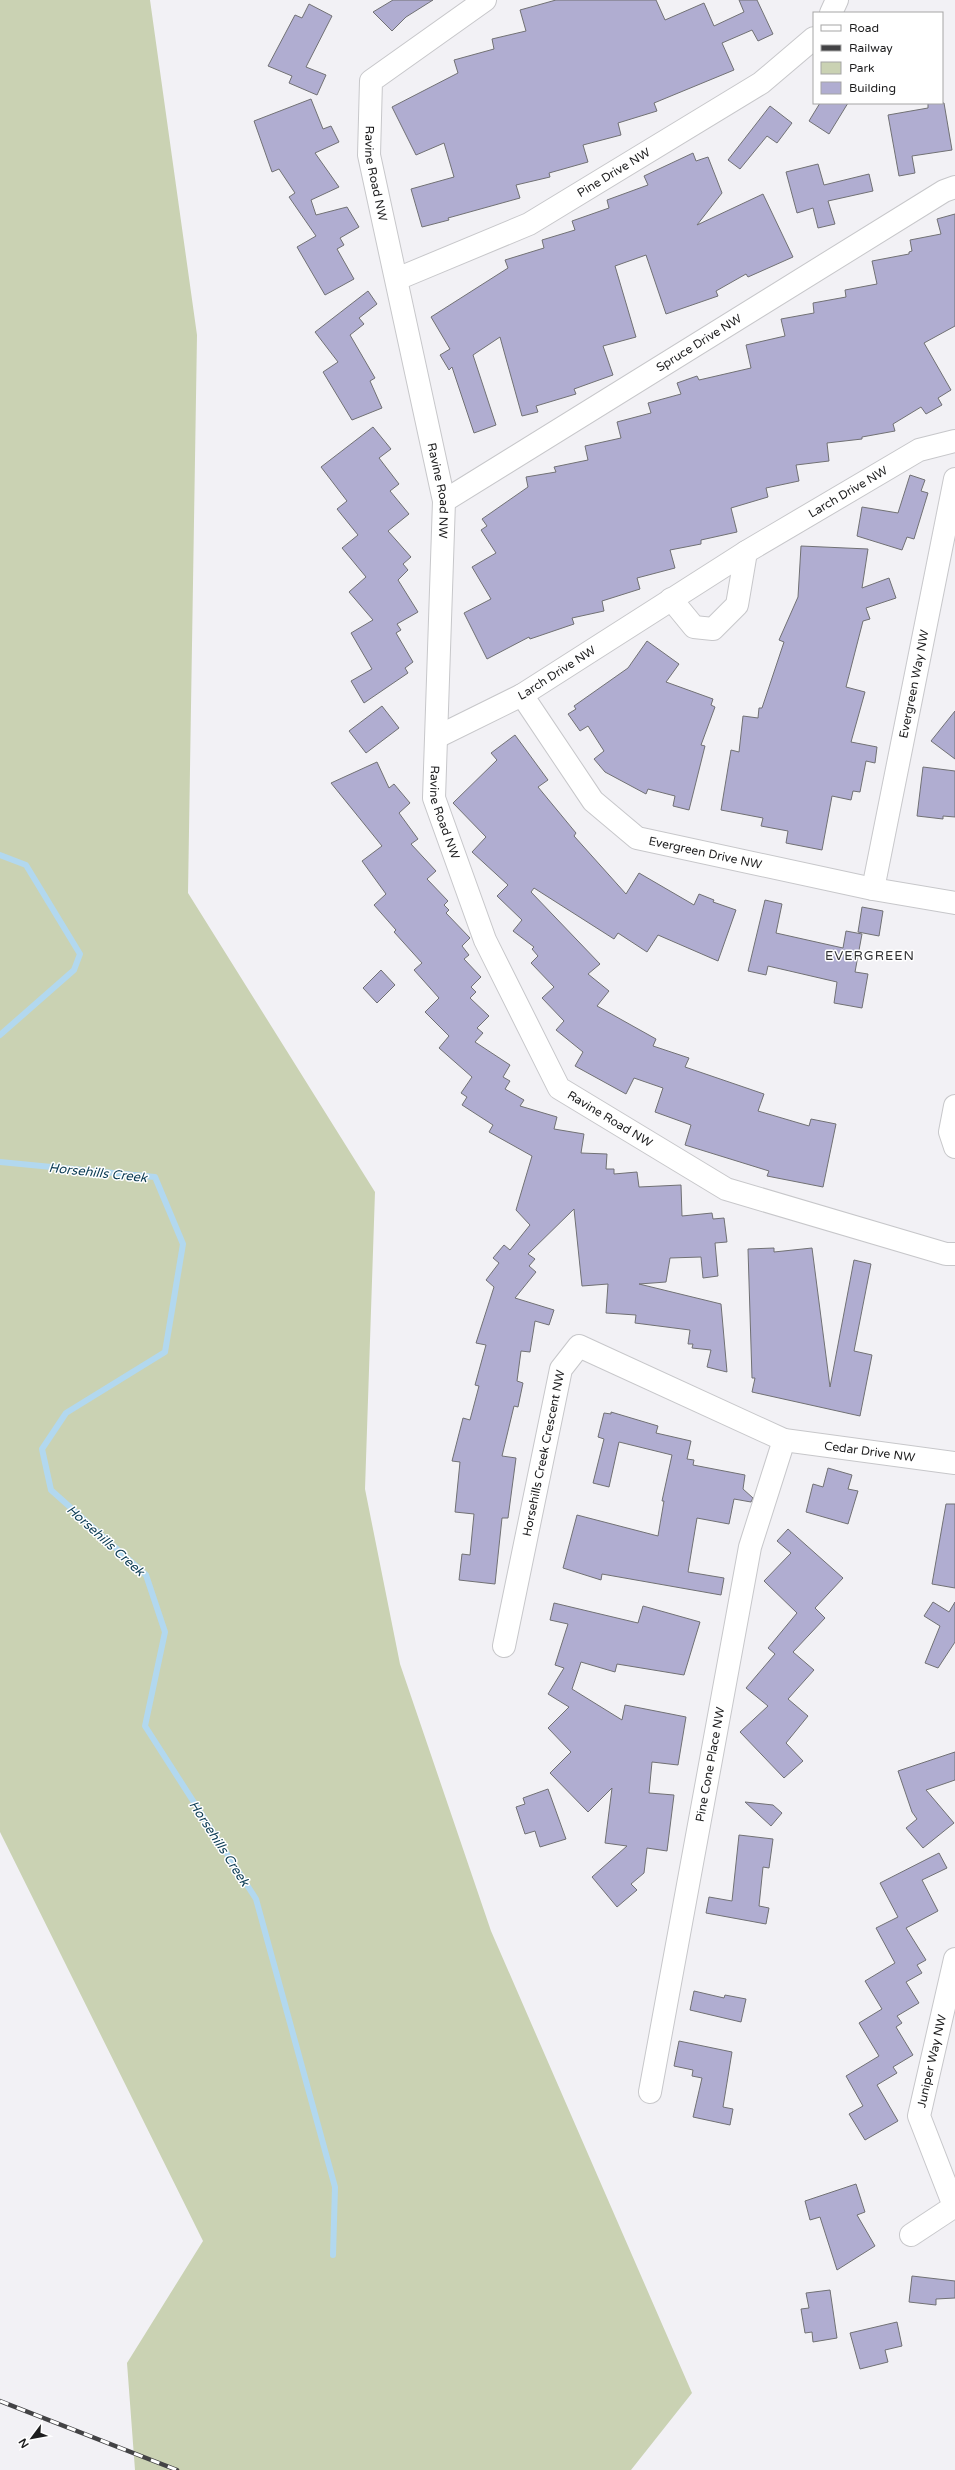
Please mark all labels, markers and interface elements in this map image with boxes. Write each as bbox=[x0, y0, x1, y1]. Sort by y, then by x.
legend bbox=[813, 12, 943, 104]
text: Road bbox=[849, 21, 879, 35]
text: Railway bbox=[849, 41, 893, 55]
text: Park bbox=[849, 61, 875, 75]
text: Building bbox=[849, 81, 896, 95]
street label: Ravine Road NW bbox=[362, 126, 390, 223]
street label: Pine Drive NW bbox=[575, 145, 653, 200]
street label: Spruce Drive NW bbox=[654, 311, 744, 375]
street label: Ravine Road NW bbox=[425, 442, 451, 539]
street label: Larch Drive NW bbox=[806, 463, 890, 521]
street label: Evergreen Way NW bbox=[896, 628, 932, 740]
street label: Larch Drive NW bbox=[516, 643, 598, 703]
street label: Ravine Road NW bbox=[427, 765, 462, 861]
street label: Evergreen Drive NW bbox=[647, 834, 763, 872]
district label: EVERGREEN bbox=[825, 948, 915, 964]
street label: Ravine Road NW bbox=[565, 1088, 655, 1150]
water label: Horsehills Creek bbox=[48, 1160, 149, 1186]
street label: Horsehills Creek Crescent NW bbox=[520, 1369, 568, 1538]
street label: Cedar Drive NW bbox=[823, 1438, 916, 1465]
water label: Horsehills Creek bbox=[63, 1502, 148, 1580]
street label: Pine Cone Place NW bbox=[693, 1706, 728, 1823]
water label: Horsehills Creek bbox=[186, 1798, 253, 1890]
street label: Juniper Way NW bbox=[914, 2013, 949, 2109]
north arrow bbox=[12, 2418, 52, 2458]
text: N bbox=[16, 2436, 32, 2450]

